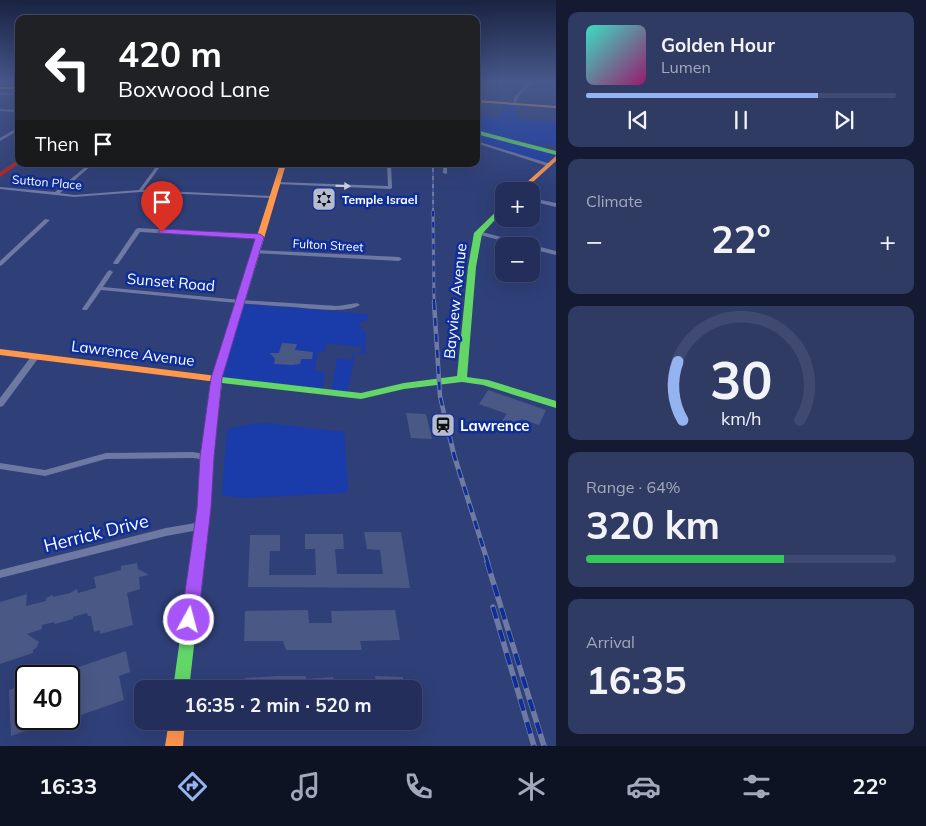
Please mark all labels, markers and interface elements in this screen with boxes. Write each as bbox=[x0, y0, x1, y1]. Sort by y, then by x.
text: 420 m bbox=[118, 32, 222, 76]
text: Golden Hour bbox=[661, 33, 775, 57]
icon: left bbox=[35, 35, 100, 100]
text: Lumen bbox=[661, 57, 711, 77]
text: Boxwood Lane bbox=[118, 75, 270, 103]
icon: previous bbox=[624, 106, 652, 134]
icon: pause bbox=[727, 106, 755, 134]
icon: next bbox=[830, 106, 858, 134]
icon: arrive bbox=[89, 130, 117, 158]
text: Then bbox=[35, 132, 79, 156]
street label: Sutton Place bbox=[12, 171, 82, 193]
pin bbox=[141, 181, 183, 232]
one-way arrow bbox=[335, 182, 351, 190]
map controls bbox=[495, 182, 540, 282]
button: + bbox=[495, 182, 540, 227]
synagogue icon: Temple Israel bbox=[311, 186, 337, 212]
icon: arrive bbox=[148, 188, 176, 216]
text: Climate bbox=[586, 191, 642, 211]
place label: Temple Israel bbox=[342, 192, 418, 207]
text: 22° bbox=[711, 215, 771, 263]
text: − bbox=[586, 223, 603, 258]
text: + bbox=[879, 223, 896, 258]
street label: Fulton Street bbox=[292, 236, 364, 254]
button: − bbox=[495, 237, 540, 282]
street label: Bayview Avenue bbox=[439, 242, 471, 360]
street label: Sunset Road bbox=[126, 269, 216, 295]
street label: Lawrence Avenue bbox=[70, 336, 196, 370]
text: 30 bbox=[710, 347, 772, 412]
text: km/h bbox=[721, 407, 761, 429]
station icon: Lawrence bbox=[430, 412, 456, 438]
place label: Lawrence bbox=[460, 416, 530, 435]
text: Range · 64% bbox=[586, 477, 681, 497]
text: 320 km bbox=[586, 501, 720, 549]
street label: Herrick Drive bbox=[41, 509, 151, 557]
position arrow bbox=[162, 593, 214, 645]
text: Arrival bbox=[586, 632, 635, 652]
text: 16:35 bbox=[586, 656, 687, 704]
speed limit sign: 40 bbox=[15, 665, 80, 730]
text: 16:35 · 2 min · 520 m bbox=[184, 693, 372, 717]
icon: directions bbox=[175, 769, 210, 804]
icon: music bbox=[288, 769, 323, 804]
icon: phone bbox=[401, 769, 436, 804]
icon: climate bbox=[514, 769, 549, 804]
icon: car bbox=[626, 769, 661, 804]
icon: filters bbox=[739, 769, 774, 804]
text: 16:33 bbox=[39, 772, 97, 800]
text: 22° bbox=[852, 772, 887, 800]

